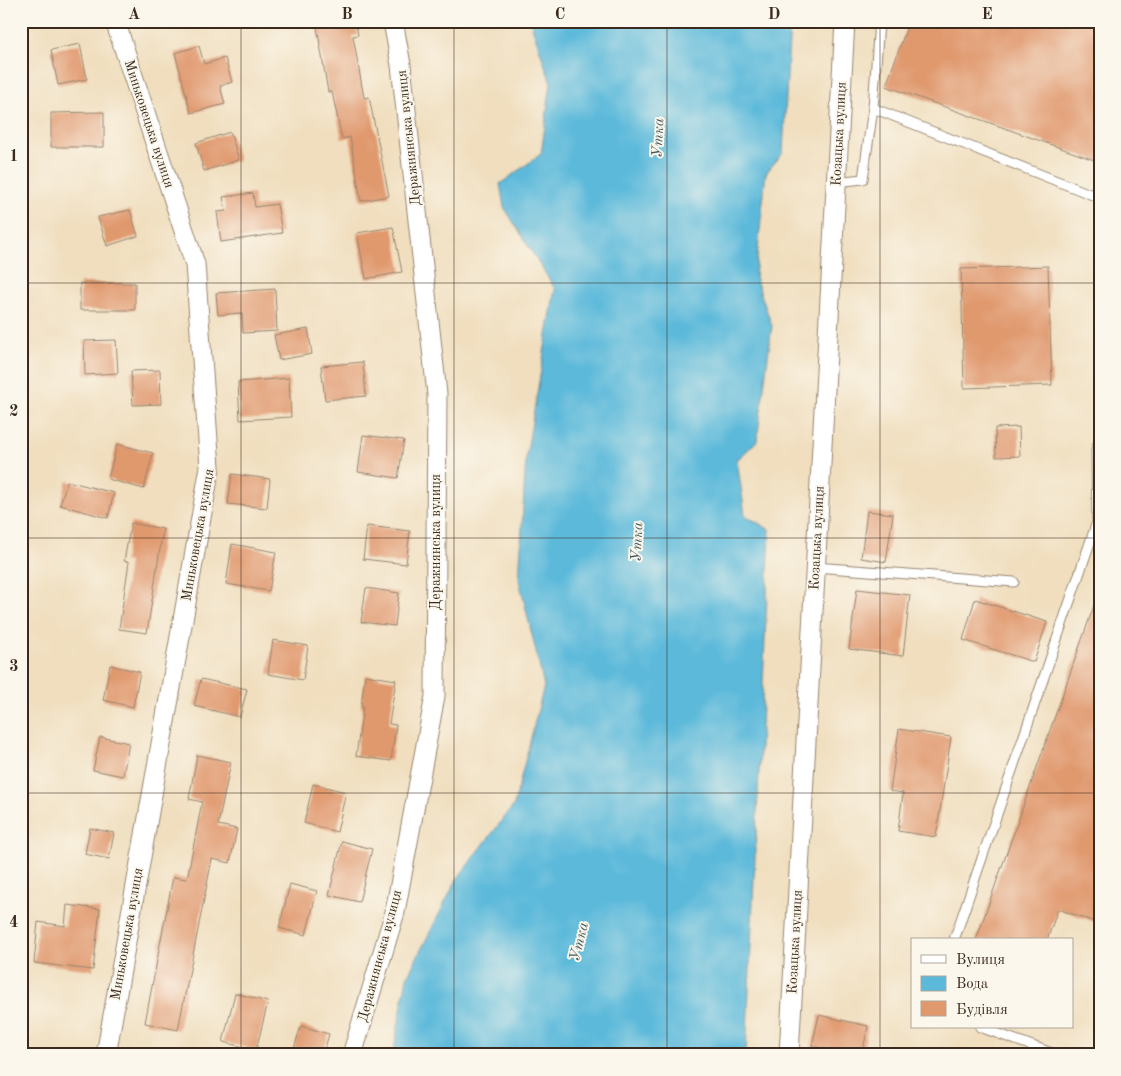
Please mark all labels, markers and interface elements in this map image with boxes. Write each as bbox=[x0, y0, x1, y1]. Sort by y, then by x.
text: A bbox=[128, 7, 140, 23]
text: B bbox=[341, 7, 353, 23]
text: C bbox=[555, 7, 565, 23]
text: D bbox=[768, 7, 780, 23]
text: E bbox=[981, 7, 993, 23]
street label: Миньковецька вулиця bbox=[122, 58, 176, 190]
street label: Деражнянська вулиця bbox=[395, 69, 423, 207]
street label: Козацька вулиця bbox=[829, 82, 849, 186]
water label: Утка bbox=[650, 118, 668, 158]
text: 1 bbox=[9, 149, 19, 165]
text: 2 bbox=[9, 404, 19, 420]
street label: Миньковецька вулиця bbox=[179, 468, 217, 602]
street label: Деражнянська вулиця bbox=[429, 474, 443, 610]
street label: Козацька вулиця bbox=[807, 486, 827, 590]
water label: Утка bbox=[629, 522, 647, 562]
text: 3 bbox=[9, 659, 19, 675]
street label: Миньковецька вулиця bbox=[108, 867, 146, 1001]
street label: Деражнянська вулиця bbox=[356, 888, 404, 1024]
street label: Козацька вулиця bbox=[785, 890, 805, 994]
text: 4 bbox=[9, 915, 19, 931]
water label: Утка bbox=[568, 921, 592, 963]
legend bbox=[911, 938, 1074, 1028]
text: Вулиця bbox=[956, 953, 1005, 968]
text: Вода bbox=[956, 977, 989, 992]
text: Будівля bbox=[956, 1003, 1008, 1018]

